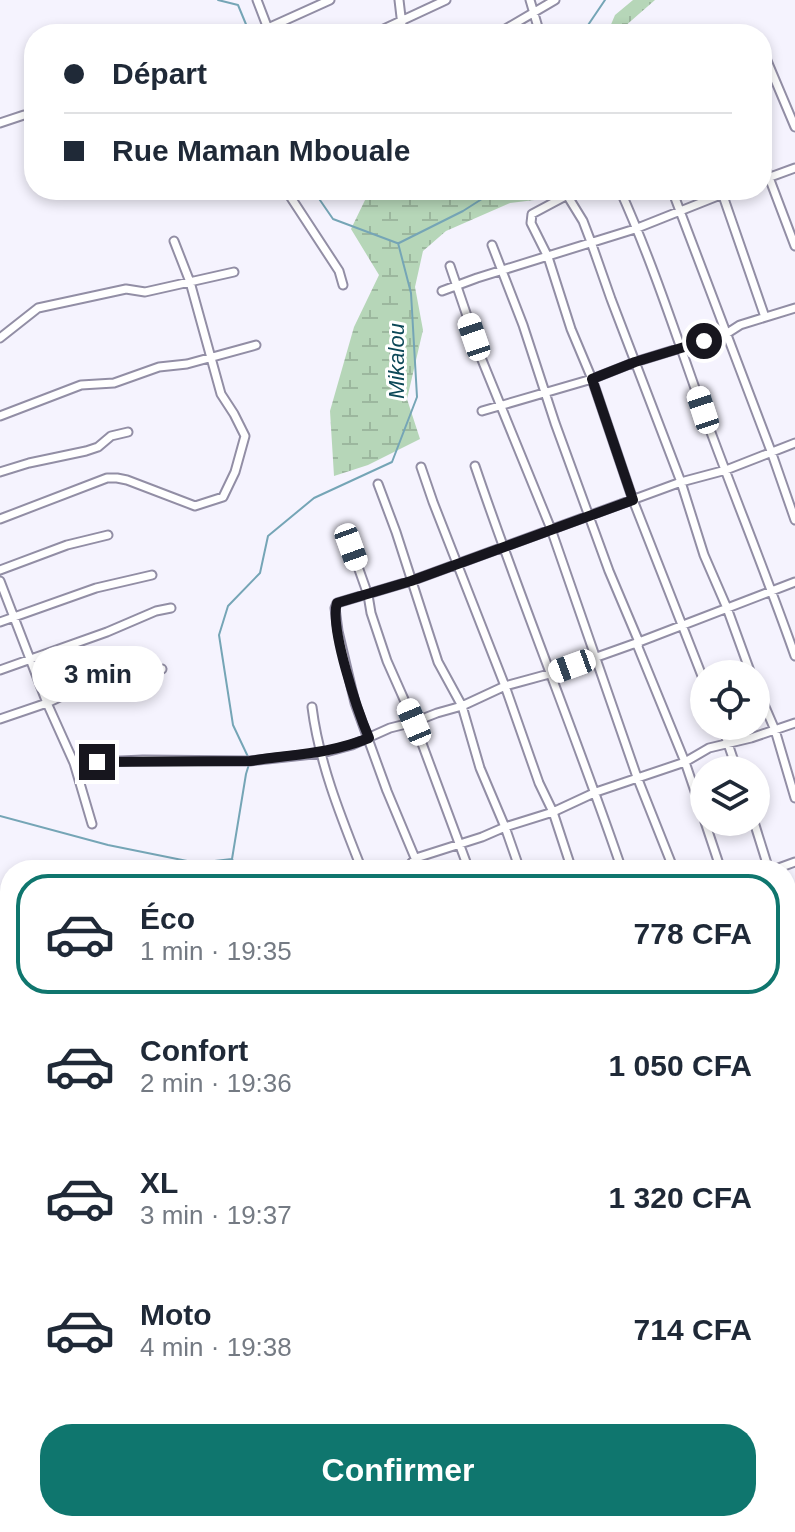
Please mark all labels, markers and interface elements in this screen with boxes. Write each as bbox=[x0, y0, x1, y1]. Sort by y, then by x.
text: Départ bbox=[112, 57, 207, 90]
text: Rue Maman Mbouale bbox=[112, 134, 410, 167]
car bbox=[455, 310, 493, 364]
water label: Mikalou bbox=[384, 323, 409, 399]
route start bbox=[686, 323, 722, 359]
car bbox=[684, 383, 722, 437]
car bbox=[332, 520, 370, 574]
callout: 3 min bbox=[31, 646, 163, 702]
car bbox=[545, 647, 599, 685]
text: 3 min bbox=[64, 659, 132, 689]
map controls bbox=[690, 660, 770, 836]
button: locate bbox=[690, 660, 770, 740]
car bbox=[394, 695, 434, 749]
route end bbox=[79, 744, 115, 780]
button: layers bbox=[690, 756, 770, 836]
icon: car bbox=[44, 898, 116, 970]
text: Éco bbox=[140, 902, 195, 935]
text: 778 CFA bbox=[634, 917, 752, 950]
text: 1 min · 19:35 bbox=[140, 936, 292, 966]
icon: car bbox=[44, 1030, 116, 1102]
text: Confort bbox=[140, 1034, 248, 1067]
text: 1 050 CFA bbox=[609, 1049, 752, 1082]
text: 2 min · 19:36 bbox=[140, 1068, 292, 1098]
icon: car bbox=[44, 1162, 116, 1234]
text: XL bbox=[140, 1166, 178, 1199]
text: 1 320 CFA bbox=[609, 1181, 752, 1214]
text: 3 min · 19:37 bbox=[140, 1200, 292, 1230]
icon: car bbox=[44, 1294, 116, 1366]
text: Moto bbox=[140, 1298, 212, 1331]
text: 714 CFA bbox=[634, 1313, 752, 1346]
text: 4 min · 19:38 bbox=[140, 1332, 292, 1362]
button: Confirmer bbox=[40, 1424, 756, 1516]

